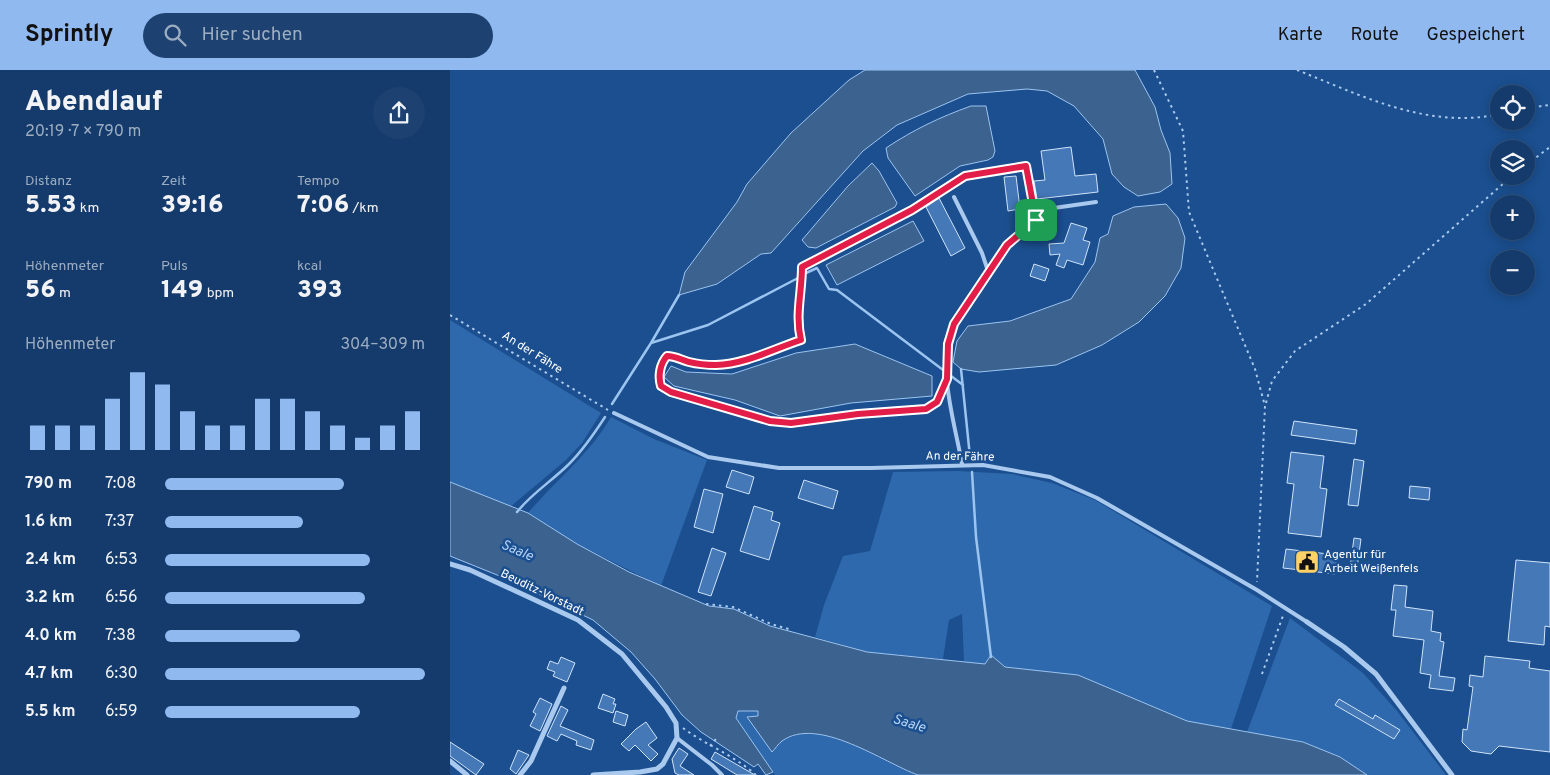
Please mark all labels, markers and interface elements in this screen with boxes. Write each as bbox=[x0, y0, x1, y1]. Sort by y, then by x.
search box bbox=[143, 13, 493, 58]
text: Sprintly bbox=[25, 20, 113, 50]
icon: search bbox=[161, 21, 189, 49]
text: Hier suchen bbox=[201, 23, 303, 47]
text: Karte bbox=[1278, 24, 1323, 47]
text: Route bbox=[1351, 24, 1399, 47]
text: Gespeichert bbox=[1427, 24, 1525, 47]
text: Abendlauf bbox=[25, 85, 162, 121]
map controls bbox=[1490, 85, 1535, 295]
button: locate bbox=[1490, 85, 1535, 130]
button: share bbox=[373, 87, 425, 139]
text: 20:19 · 7 × 790 m bbox=[25, 122, 141, 142]
button: layers bbox=[1490, 140, 1535, 185]
text: Distanz bbox=[25, 173, 72, 190]
text: Zeit bbox=[161, 173, 186, 190]
text: Tempo bbox=[297, 173, 340, 190]
text: 5.53 bbox=[25, 190, 77, 222]
text: 39:16 bbox=[161, 190, 224, 222]
text: 7:06 bbox=[297, 190, 349, 222]
button: + bbox=[1490, 195, 1535, 240]
pin bbox=[1015, 199, 1057, 241]
text: km bbox=[77, 200, 99, 217]
text: /km bbox=[349, 200, 379, 217]
icon: arrive bbox=[1022, 206, 1050, 234]
button: − bbox=[1490, 250, 1535, 295]
text: Höhenmeter bbox=[25, 258, 104, 275]
text: Puls bbox=[161, 258, 188, 275]
text: kcal bbox=[297, 258, 322, 275]
text: 56 bbox=[25, 275, 56, 307]
text: 149 bbox=[161, 275, 203, 307]
text: 393 bbox=[297, 275, 343, 307]
text: m bbox=[56, 285, 71, 302]
text: bpm bbox=[203, 285, 234, 302]
street label: An der Fähre bbox=[499, 328, 565, 378]
text: Höhenmeter bbox=[25, 335, 115, 355]
text: 304–309 m bbox=[341, 335, 425, 355]
street label: An der Fähre bbox=[925, 448, 995, 466]
text: 790 m bbox=[25, 474, 72, 494]
text: 7:08 bbox=[105, 474, 136, 494]
text: 1.6 km bbox=[25, 512, 72, 532]
text: 7:37 bbox=[105, 512, 134, 532]
water label: Saale bbox=[498, 537, 536, 566]
place label: Agentur für Arbeit Weißenfels bbox=[1324, 547, 1419, 577]
public building icon: Agentur für Arbeit Weißenfels bbox=[1294, 549, 1320, 575]
text: 2.4 km bbox=[25, 550, 76, 570]
text: 6:53 bbox=[105, 550, 138, 570]
street label: Beuditz-Vorstadt bbox=[498, 566, 586, 620]
text: 3.2 km bbox=[25, 588, 75, 608]
text: 6:56 bbox=[105, 588, 138, 608]
text: 4.0 km bbox=[25, 626, 77, 646]
text: 7:38 bbox=[105, 626, 136, 646]
text: 4.7 km bbox=[25, 664, 73, 684]
text: 6:30 bbox=[105, 664, 138, 684]
text: 5.5 km bbox=[25, 702, 75, 722]
text: 6:59 bbox=[105, 702, 137, 722]
water label: Saale bbox=[891, 711, 928, 737]

